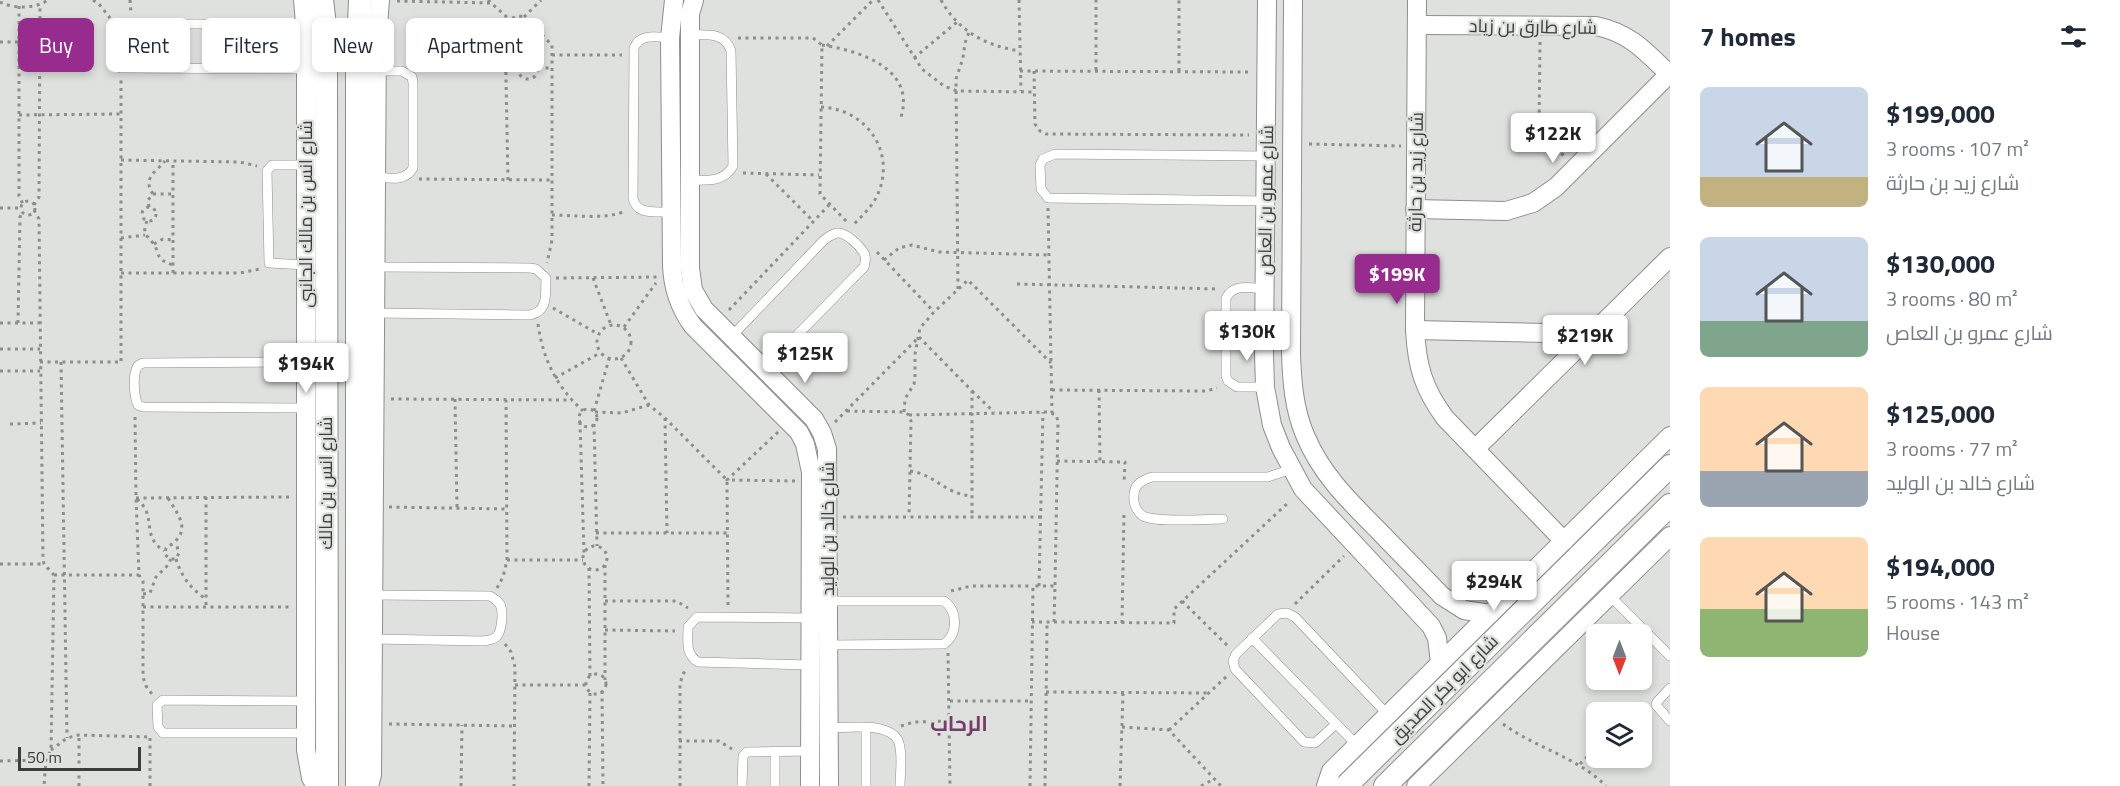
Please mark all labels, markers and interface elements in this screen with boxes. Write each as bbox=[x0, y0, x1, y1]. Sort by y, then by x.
street label: شارع طارق بن زياد bbox=[1469, 12, 1597, 41]
text: 7 homes bbox=[1700, 17, 1796, 56]
chip: Buy bbox=[18, 18, 94, 72]
chip: Rent bbox=[106, 18, 190, 72]
chip: Filters bbox=[202, 18, 300, 72]
chip: New bbox=[312, 18, 394, 72]
chip: Apartment bbox=[406, 18, 544, 72]
icon: filters bbox=[2057, 20, 2090, 53]
text: $199,000 bbox=[1886, 94, 1995, 133]
icon: home bbox=[1748, 111, 1820, 183]
street label: شارع زيد بن حارثة bbox=[1401, 112, 1430, 232]
pin: $122K bbox=[1511, 113, 1595, 164]
text: $122K bbox=[1525, 117, 1581, 148]
street label: شارع انس بن مالك الجانبى bbox=[292, 120, 319, 308]
street label: شارع عمرو بن العاص bbox=[1251, 125, 1280, 275]
text: 3 rooms · 107 m² bbox=[1886, 133, 2029, 164]
text: شارع زيد بن حارثة bbox=[1886, 167, 2019, 198]
text: $130,000 bbox=[1886, 244, 1995, 283]
pin: $199K bbox=[1355, 254, 1439, 305]
text: $199K bbox=[1369, 258, 1425, 289]
icon: home bbox=[1748, 261, 1820, 333]
text: 3 rooms · 80 m² bbox=[1886, 283, 2018, 314]
pin: $130K bbox=[1205, 311, 1289, 362]
text: $130K bbox=[1219, 315, 1275, 346]
pin: $219K bbox=[1543, 315, 1627, 366]
text: شارع عمرو بن العاص bbox=[1886, 317, 2053, 348]
text: $219K bbox=[1557, 319, 1613, 350]
pin: $125K bbox=[763, 333, 847, 384]
text: $125K bbox=[777, 337, 833, 368]
pin: $194K bbox=[264, 343, 348, 394]
text: $194K bbox=[278, 347, 334, 378]
text: $125,000 bbox=[1886, 394, 1995, 433]
icon: home bbox=[1748, 411, 1820, 483]
street label: شارع انس بن مالك bbox=[312, 417, 339, 549]
text: 3 rooms · 77 m² bbox=[1886, 433, 2018, 464]
street label: شارع خالد بن الوليد bbox=[814, 462, 841, 596]
text: شارع خالد بن الوليد bbox=[1886, 467, 2035, 498]
text: $194,000 bbox=[1886, 547, 1995, 586]
pin: $294K bbox=[1452, 561, 1536, 612]
icon: home bbox=[1748, 561, 1820, 633]
text: $294K bbox=[1466, 565, 1522, 596]
text: 5 rooms · 143 m² bbox=[1886, 586, 2029, 617]
text: House bbox=[1886, 617, 1940, 648]
north arrow bbox=[1586, 624, 1652, 690]
map controls bbox=[1586, 624, 1652, 768]
street label: شارع ابو بكر الصديق bbox=[1383, 628, 1504, 749]
button: layers bbox=[1586, 702, 1652, 768]
district label: الرحاب bbox=[930, 707, 988, 739]
scale bar bbox=[18, 744, 141, 772]
text: 50 m bbox=[27, 745, 62, 769]

